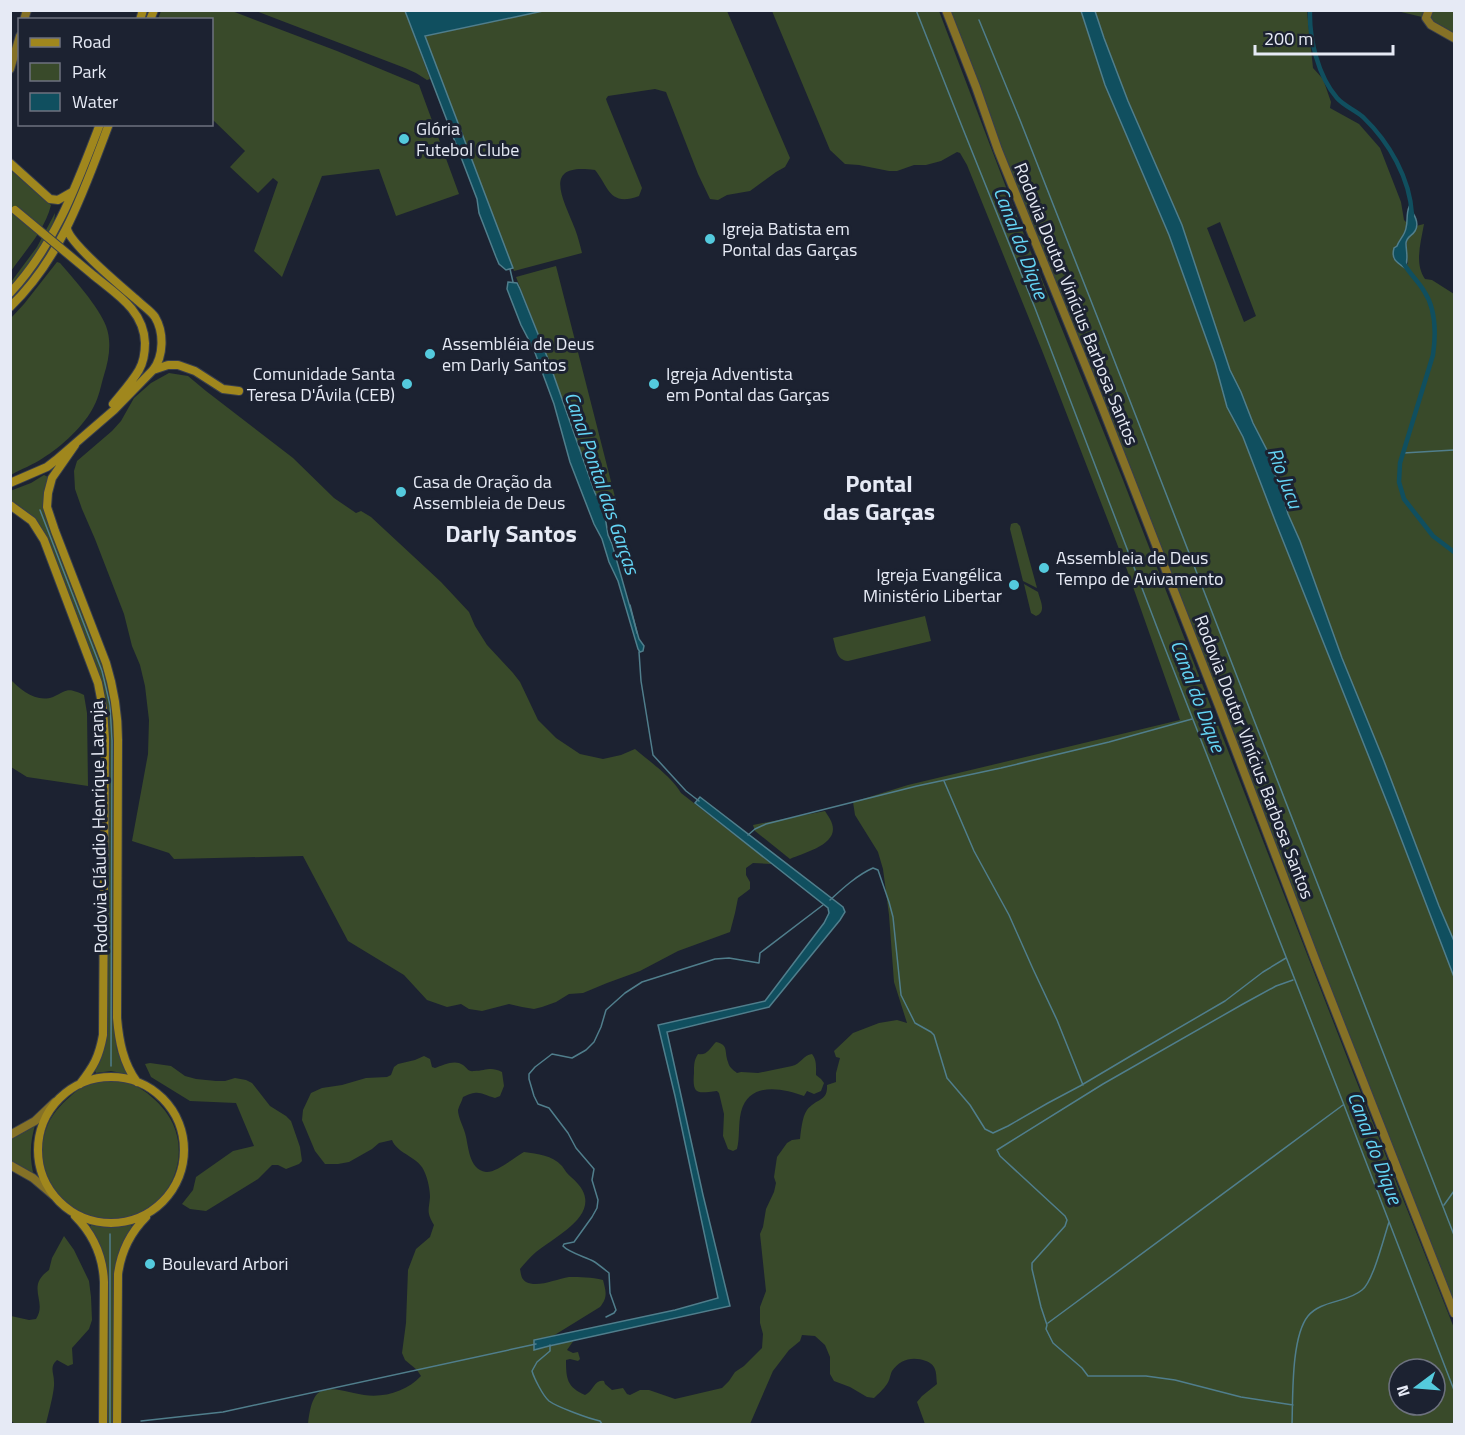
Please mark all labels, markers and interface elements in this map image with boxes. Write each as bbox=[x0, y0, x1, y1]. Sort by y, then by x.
legend bbox=[18, 18, 213, 126]
scale bar bbox=[1255, 18, 1393, 56]
text: 200 m bbox=[1264, 25, 1313, 52]
text: Road bbox=[72, 28, 111, 55]
text: Park bbox=[72, 58, 107, 85]
text: Water bbox=[72, 88, 118, 115]
place label: Glória Futebol Clube bbox=[416, 115, 519, 163]
marker: Glória Futebol Clube bbox=[397, 132, 411, 146]
street label: Rodovia Doutor Vinícius Barbosa Santos bbox=[1007, 159, 1146, 449]
water label: Canal do Dique bbox=[986, 182, 1058, 305]
place label: Igreja Batista em Pontal das Garças bbox=[722, 215, 857, 263]
marker: Igreja Batista em Pontal das Garças bbox=[703, 232, 717, 246]
place label: Assembléia de Deus em Darly Santos bbox=[442, 330, 594, 378]
marker: Assembléia de Deus em Darly Santos bbox=[423, 347, 437, 361]
place label: Comunidade Santa Teresa D'Ávila (CEB) bbox=[247, 360, 395, 408]
place label: Igreja Adventista em Pontal das Garças bbox=[666, 360, 830, 408]
marker: Comunidade Santa Teresa D'Ávila (CEB) bbox=[400, 377, 414, 391]
marker: Igreja Adventista em Pontal das Garças bbox=[647, 377, 661, 391]
water label: Canal Pontal das Garças bbox=[557, 387, 649, 580]
water label: Rio Jucu bbox=[1260, 443, 1312, 514]
district label: Pontal das Garças bbox=[823, 465, 935, 529]
place label: Casa de Oração da Assembleia de Deus bbox=[413, 468, 565, 516]
marker: Casa de Oração da Assembleia de Deus bbox=[394, 485, 408, 499]
district label: Darly Santos bbox=[445, 515, 577, 551]
place label: Assembleia de Deus Tempo de Avivamento bbox=[1056, 544, 1224, 592]
place label: Igreja Evangélica Ministério Libertar bbox=[863, 561, 1002, 609]
marker: Assembleia de Deus Tempo de Avivamento bbox=[1037, 561, 1051, 575]
marker: Igreja Evangélica Ministério Libertar bbox=[1007, 578, 1021, 592]
street label: Rodovia Doutor Vinícius Barbosa Santos bbox=[1188, 611, 1321, 903]
water label: Canal do Dique bbox=[1163, 635, 1235, 758]
street label: Rodovia Cláudio Henrique Laranja bbox=[83, 700, 114, 954]
water label: Canal do Dique bbox=[1340, 1087, 1412, 1210]
place label: Boulevard Arbori bbox=[162, 1250, 288, 1277]
marker: Boulevard Arbori bbox=[143, 1257, 157, 1271]
north arrow bbox=[1387, 1357, 1447, 1417]
text: N bbox=[1390, 1382, 1416, 1400]

